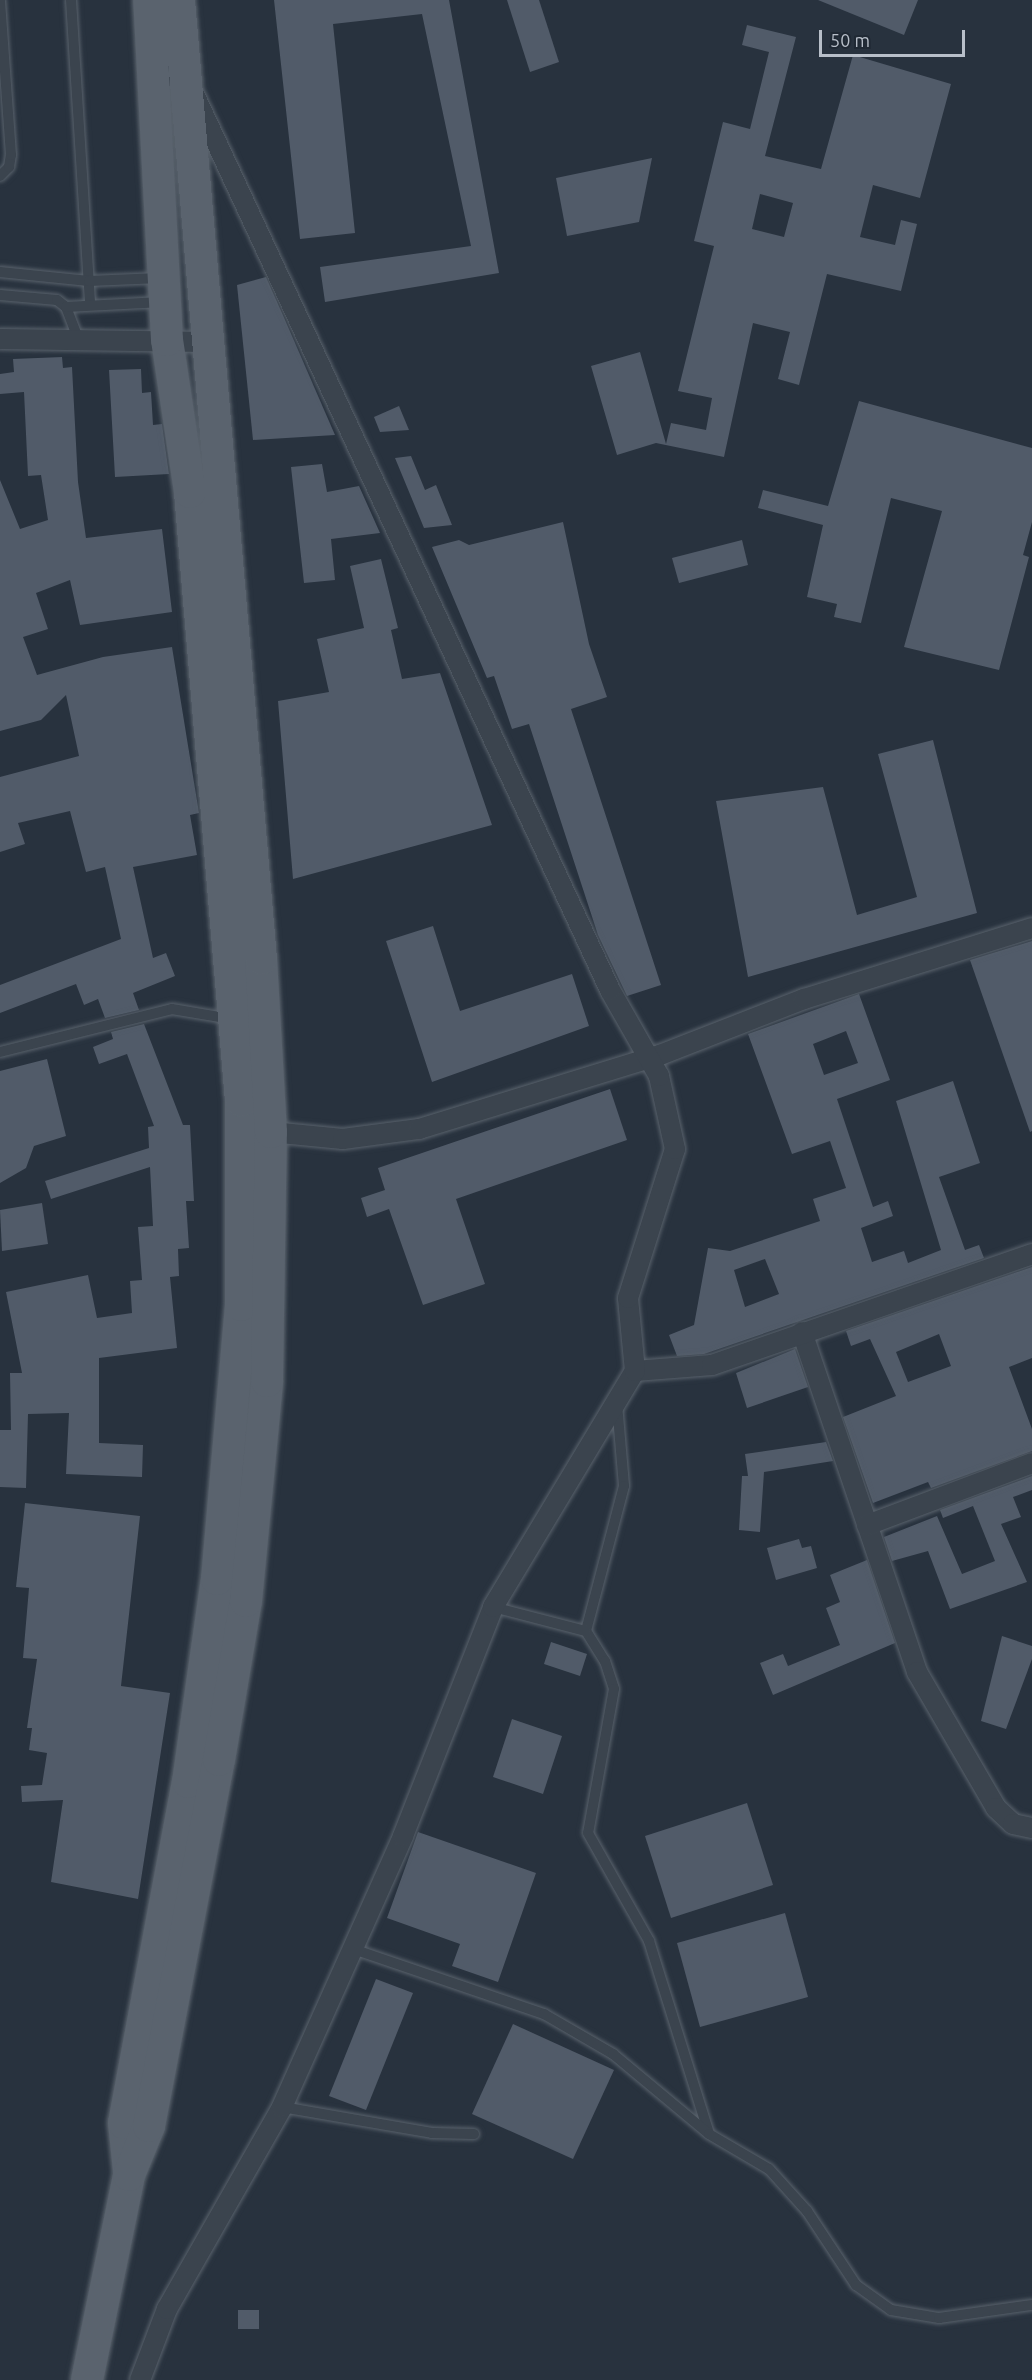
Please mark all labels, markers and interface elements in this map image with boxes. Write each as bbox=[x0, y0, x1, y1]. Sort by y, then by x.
scale bar bbox=[822, 18, 968, 56]
text: 50 m bbox=[830, 30, 870, 50]

